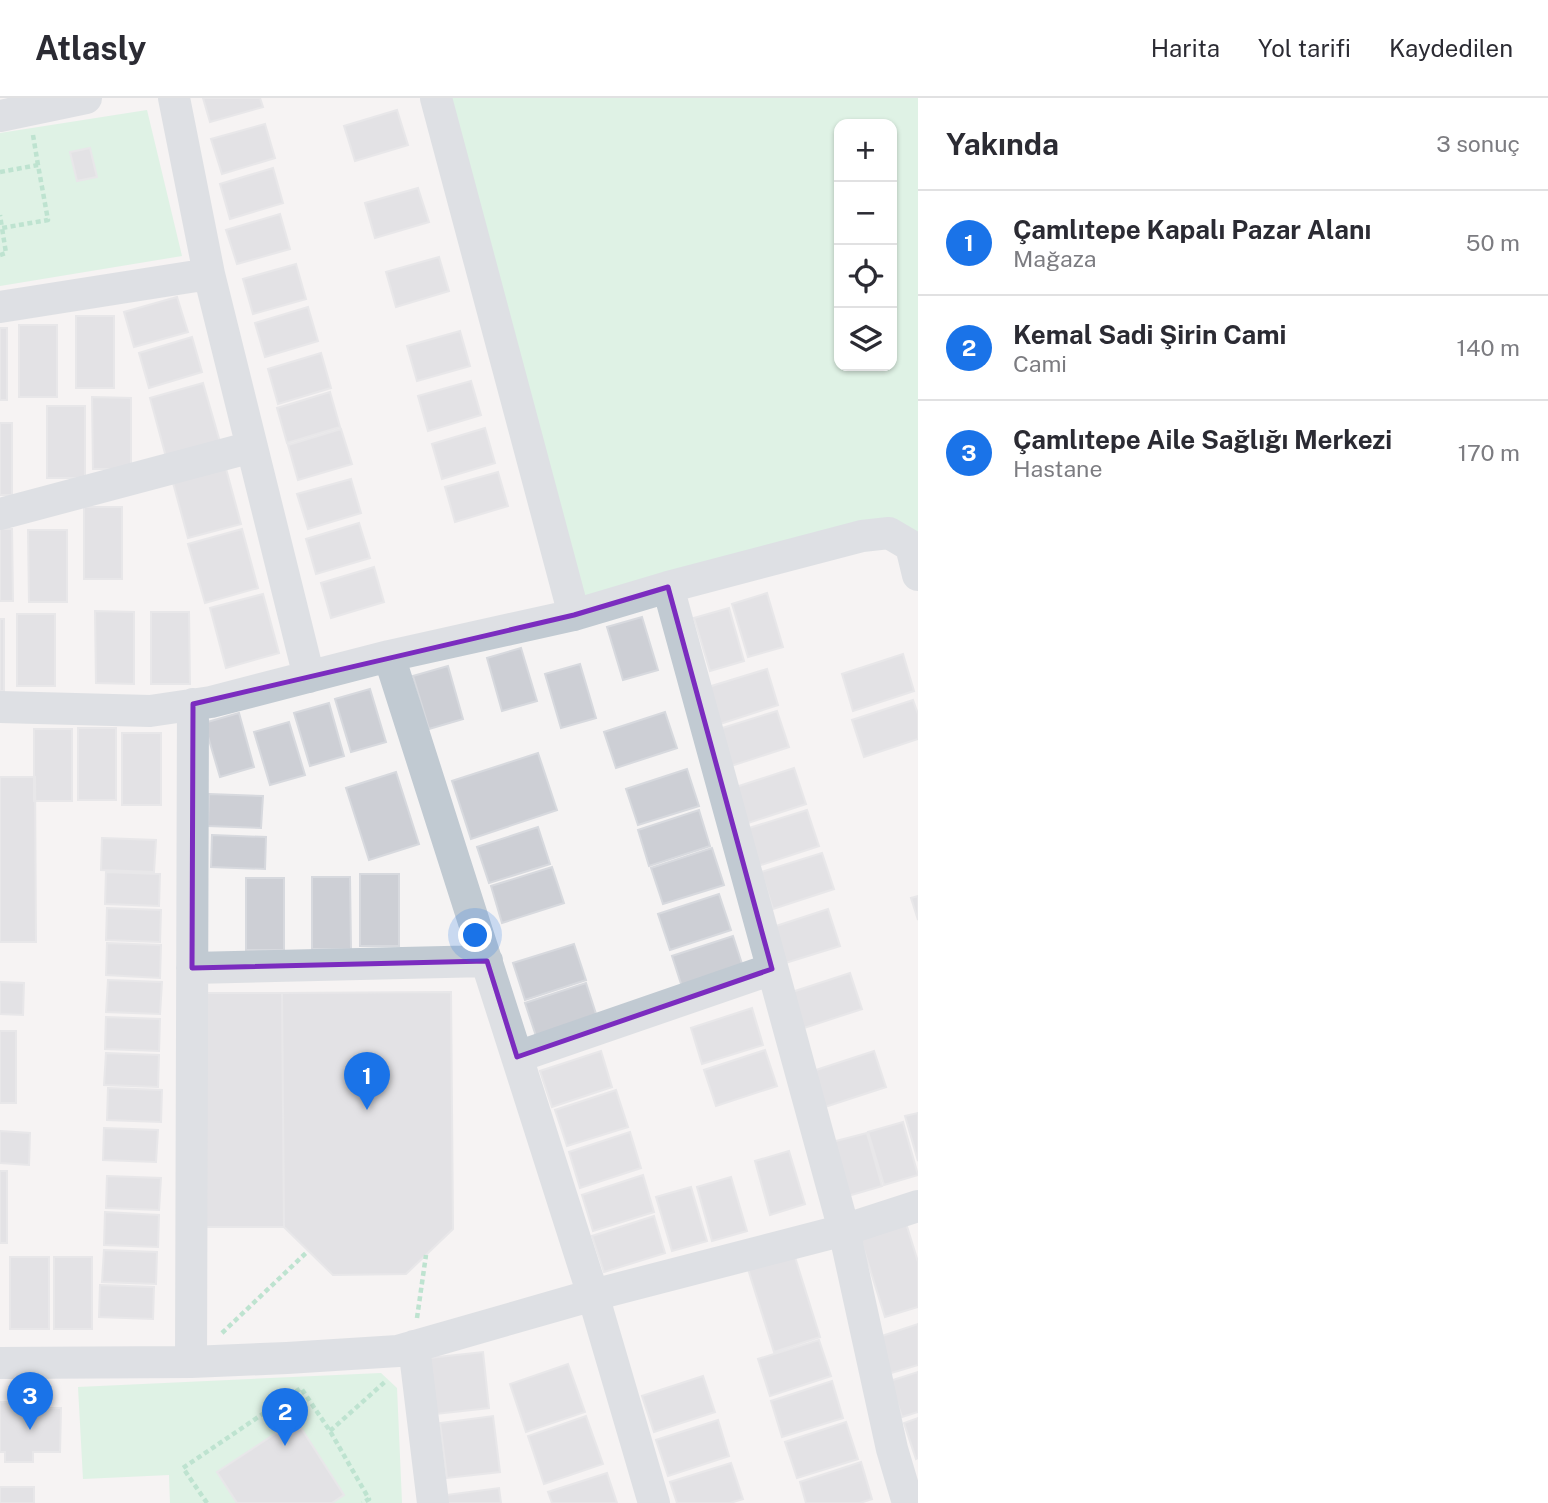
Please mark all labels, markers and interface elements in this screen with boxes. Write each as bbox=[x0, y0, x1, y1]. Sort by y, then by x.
text: Atlasly bbox=[35, 29, 146, 67]
text: Harita bbox=[1151, 34, 1220, 62]
text: Yol tarifi bbox=[1258, 34, 1351, 62]
text: Kaydedilen bbox=[1389, 34, 1513, 62]
map controls bbox=[834, 119, 897, 371]
button: + bbox=[834, 119, 897, 182]
text: Yakında bbox=[946, 126, 1059, 162]
text: 3 sonuç bbox=[1436, 130, 1520, 157]
button: − bbox=[834, 182, 897, 245]
text: Çamlıtepe Kapalı Pazar Alanı bbox=[1013, 214, 1371, 245]
text: 1 bbox=[964, 229, 974, 256]
text: 50 m bbox=[1466, 229, 1520, 256]
button: locate bbox=[834, 245, 897, 308]
text: Mağaza bbox=[1013, 245, 1097, 272]
button: layers bbox=[834, 308, 897, 371]
text: Kemal Sadi Şirin Cami bbox=[1013, 319, 1286, 350]
text: 2 bbox=[962, 334, 976, 361]
text: 140 m bbox=[1457, 334, 1520, 361]
text: Cami bbox=[1013, 350, 1067, 377]
text: Çamlıtepe Aile Sağlığı Merkezi bbox=[1013, 424, 1392, 455]
text: 3 bbox=[961, 439, 977, 466]
text: 170 m bbox=[1458, 439, 1520, 466]
text: Hastane bbox=[1013, 455, 1102, 482]
your location bbox=[458, 918, 492, 952]
pin: 1 bbox=[344, 1052, 390, 1110]
pin: 3 bbox=[7, 1372, 53, 1430]
pin: 2 bbox=[262, 1388, 308, 1446]

